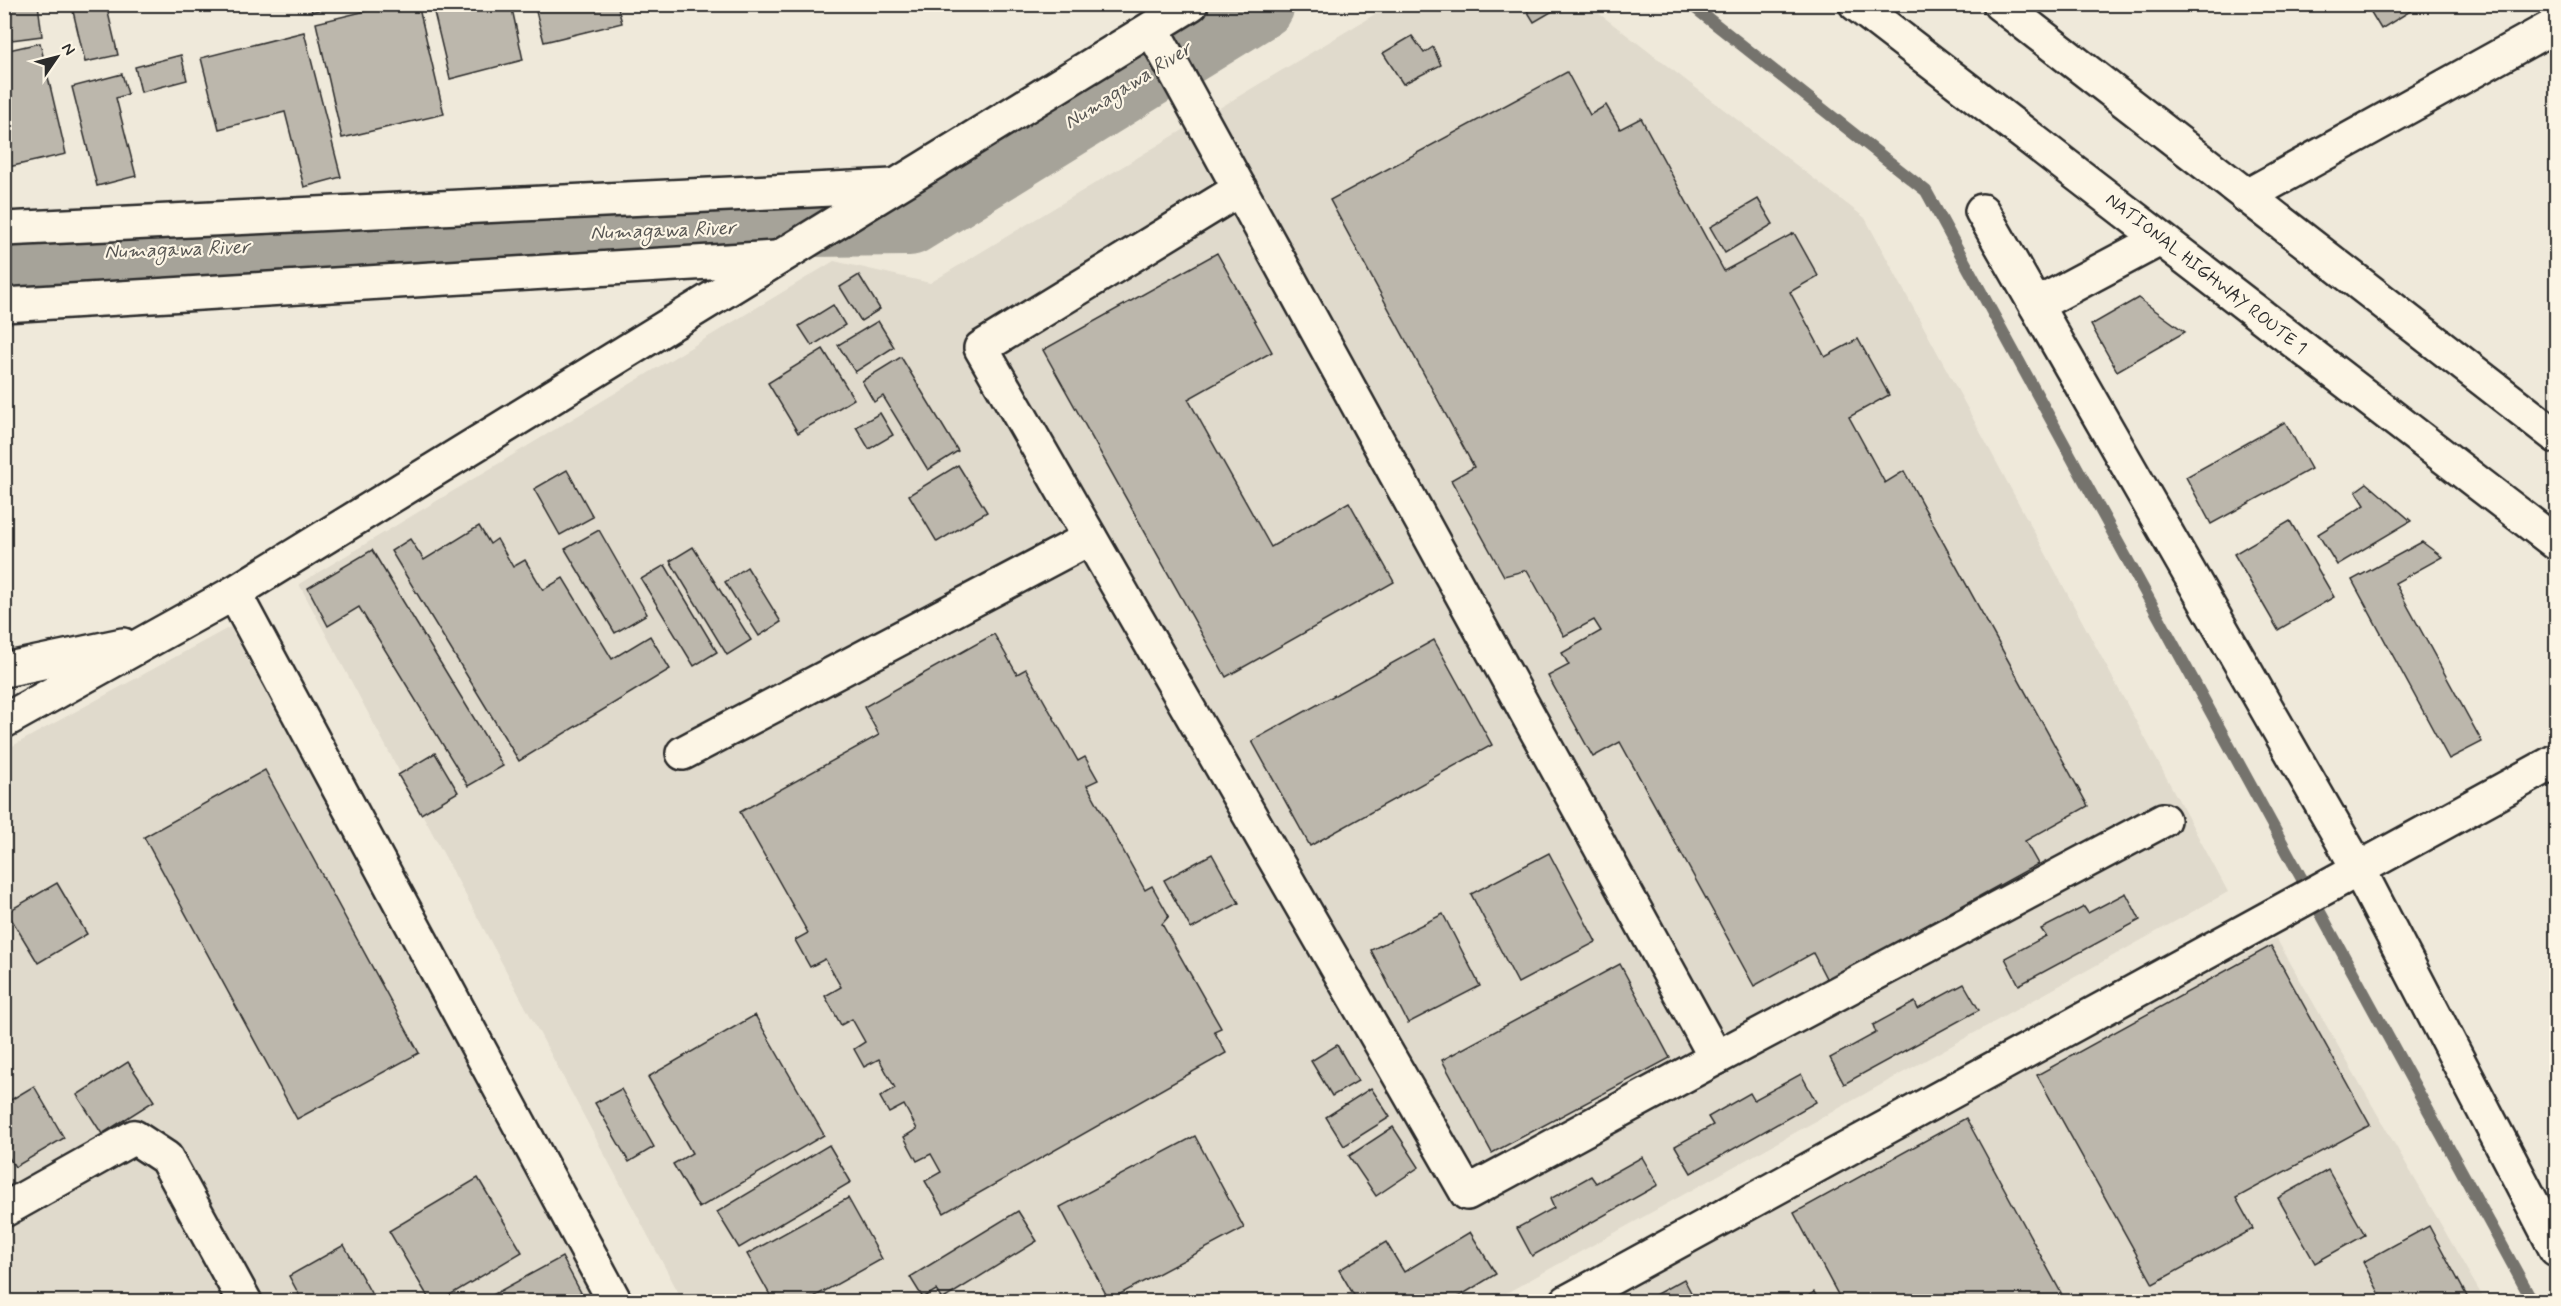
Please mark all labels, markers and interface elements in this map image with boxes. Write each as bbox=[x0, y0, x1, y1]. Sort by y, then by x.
north arrow bbox=[27, 27, 87, 87]
water label: Numagawa River bbox=[1059, 35, 1200, 138]
text: N bbox=[56, 39, 80, 60]
street label: NATIONAL HIGHWAY ROUTE 1 bbox=[2100, 188, 2312, 360]
water label: Numagawa River bbox=[590, 215, 739, 249]
water label: Numagawa River bbox=[104, 234, 253, 268]

